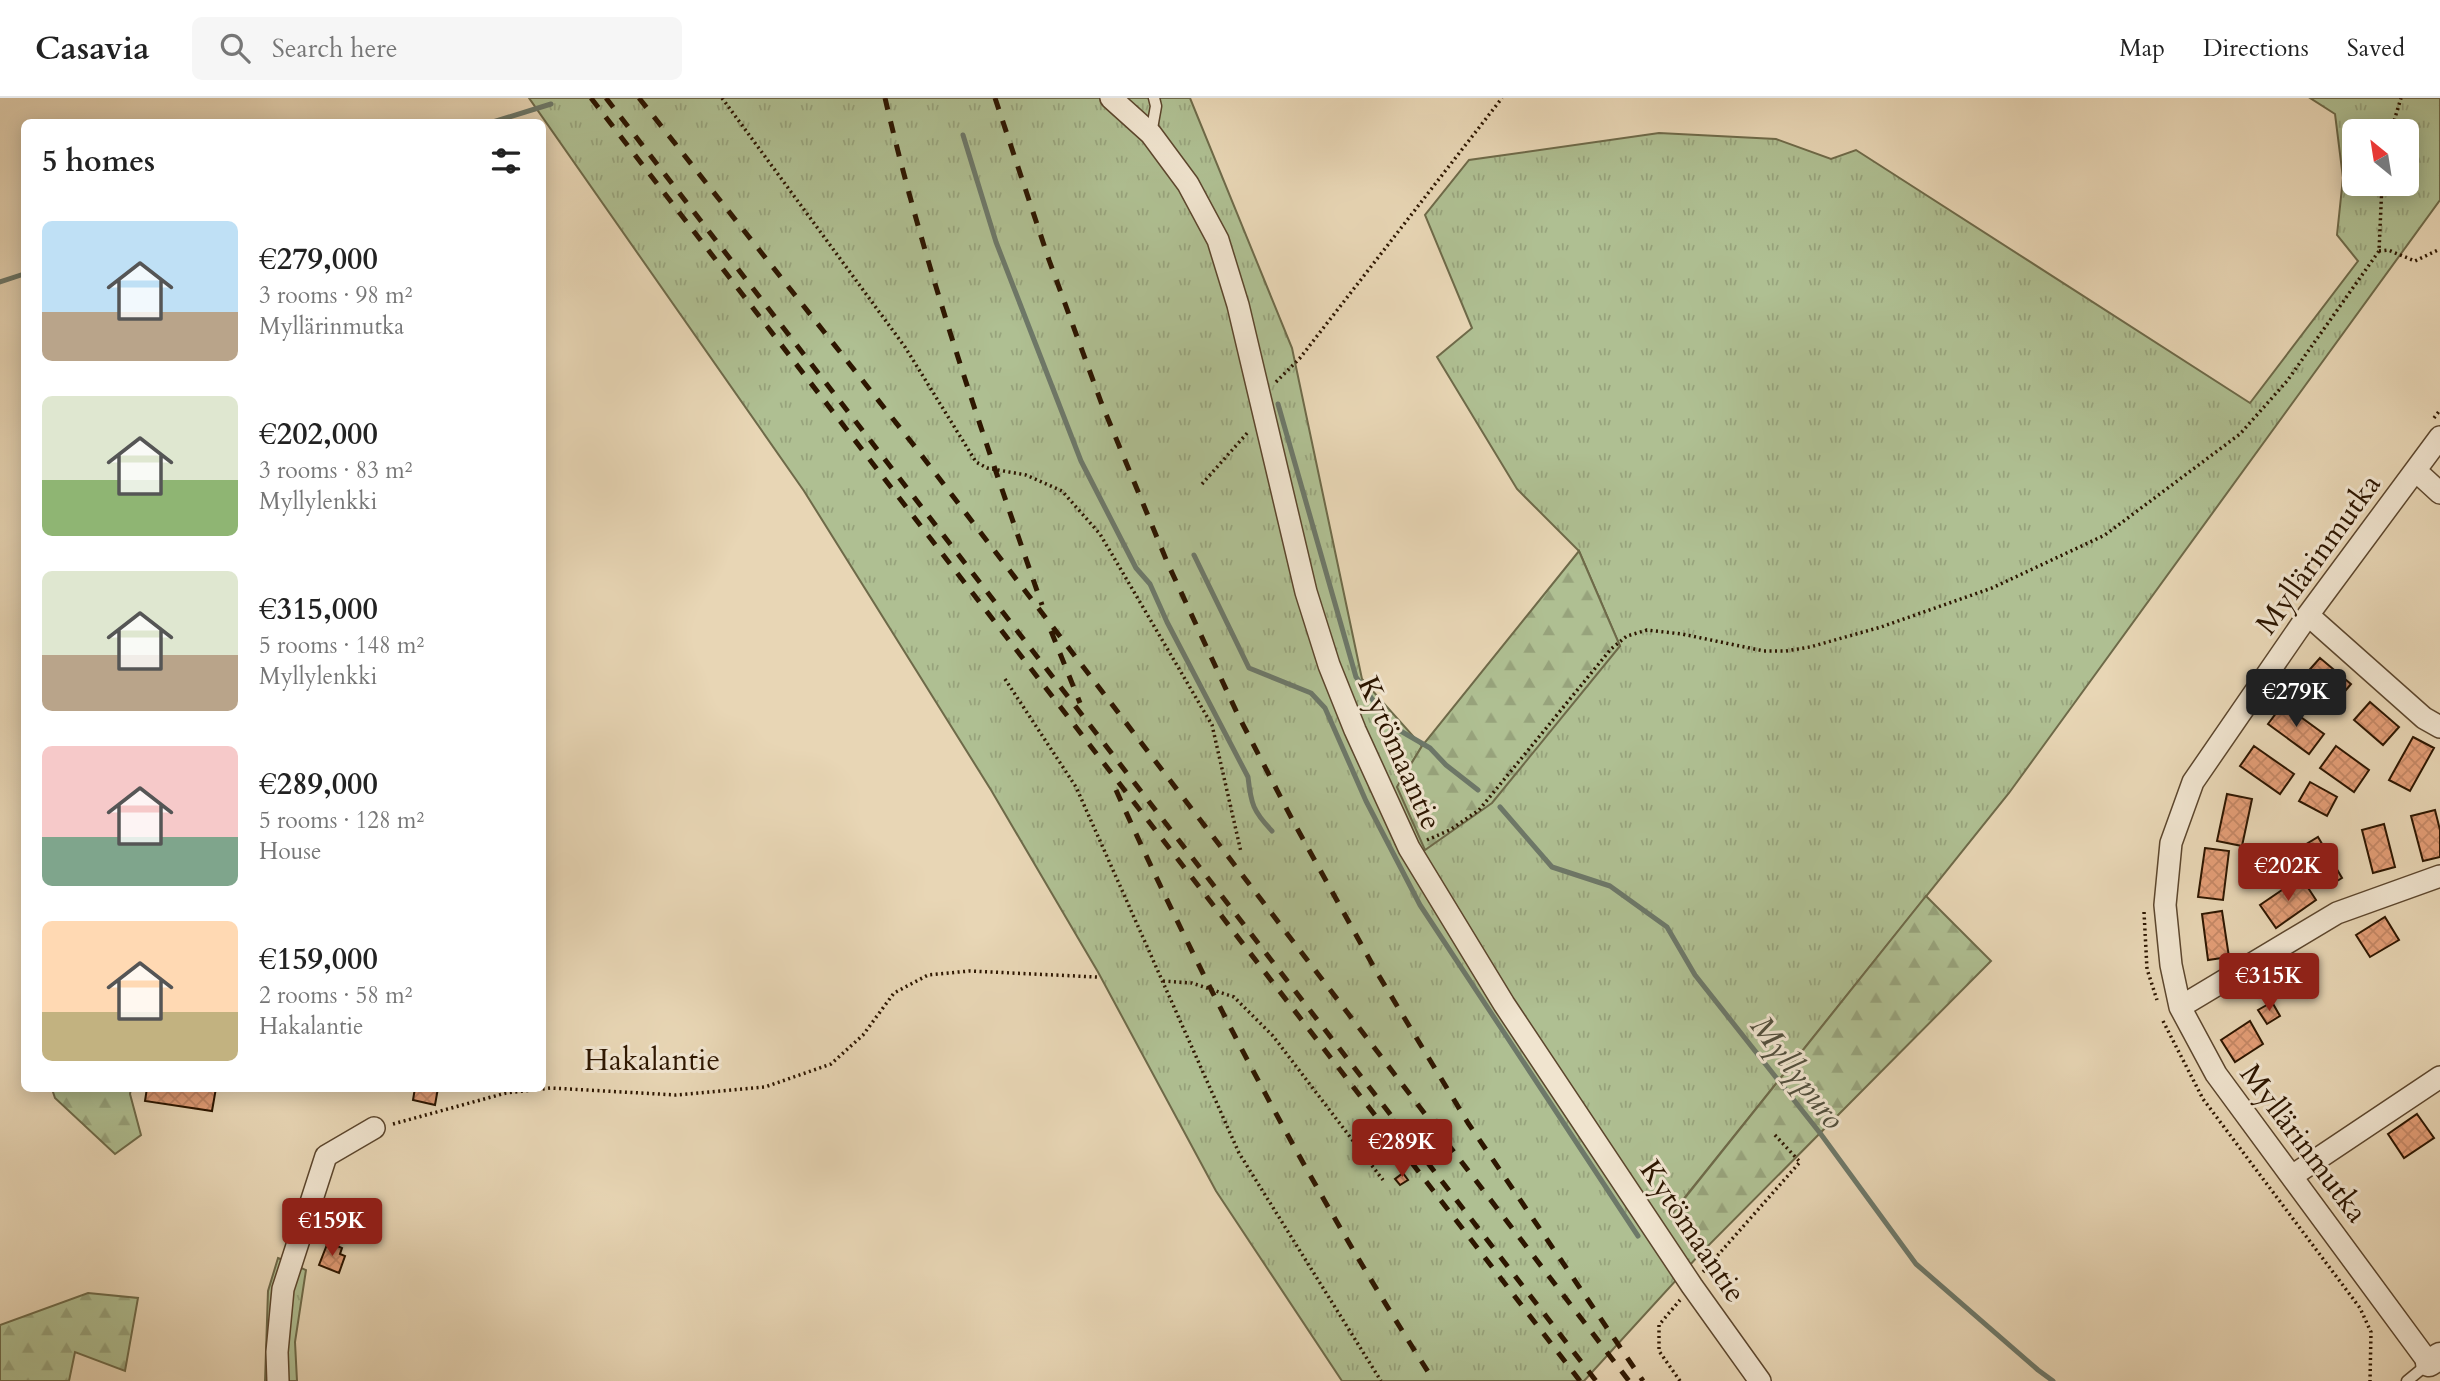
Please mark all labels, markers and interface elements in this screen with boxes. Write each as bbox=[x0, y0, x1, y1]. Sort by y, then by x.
search box bbox=[192, 17, 682, 80]
text: Casavia bbox=[35, 26, 150, 71]
icon: search bbox=[216, 29, 254, 67]
text: Search here bbox=[272, 31, 398, 66]
text: Map bbox=[2119, 32, 2165, 65]
text: Directions bbox=[2203, 32, 2309, 65]
text: Saved bbox=[2347, 32, 2405, 65]
north arrow bbox=[2342, 119, 2418, 196]
map controls bbox=[2342, 119, 2419, 196]
text: 5 homes bbox=[42, 141, 155, 182]
icon: filters bbox=[487, 142, 525, 180]
text: €279,000 bbox=[259, 239, 378, 280]
icon: home bbox=[98, 249, 182, 333]
text: 3 rooms · 98 m² bbox=[259, 280, 412, 311]
text: Myllärinmutka bbox=[259, 311, 404, 342]
text: €202,000 bbox=[259, 414, 378, 455]
icon: home bbox=[98, 424, 182, 508]
text: 3 rooms · 83 m² bbox=[259, 455, 412, 486]
street label: Myllärinmutka bbox=[2246, 466, 2391, 643]
text: Myllylenkki bbox=[259, 486, 377, 517]
text: €315,000 bbox=[259, 589, 378, 630]
icon: home bbox=[98, 599, 182, 683]
text: 5 rooms · 148 m² bbox=[259, 630, 424, 661]
text: Myllylenkki bbox=[259, 661, 377, 692]
street label: Kytömaantie bbox=[1348, 670, 1452, 836]
pin: €279K bbox=[2247, 670, 2345, 729]
text: €279K bbox=[2262, 676, 2330, 707]
text: €289,000 bbox=[259, 764, 378, 805]
icon: home bbox=[98, 774, 182, 858]
text: 5 rooms · 128 m² bbox=[259, 805, 424, 836]
text: House bbox=[259, 836, 321, 867]
pin: €202K bbox=[2239, 844, 2337, 903]
text: €202K bbox=[2254, 850, 2322, 881]
text: €159,000 bbox=[259, 939, 378, 980]
icon: home bbox=[98, 949, 182, 1033]
pin: €315K bbox=[2220, 954, 2318, 1013]
text: €315K bbox=[2235, 960, 2303, 991]
text: 2 rooms · 58 m² bbox=[259, 980, 412, 1011]
water label: Myllypuro bbox=[1740, 1006, 1855, 1139]
text: Hakalantie bbox=[259, 1011, 363, 1042]
street label: Hakalantie bbox=[584, 1040, 720, 1081]
street label: Myllärinmutka bbox=[2230, 1055, 2377, 1231]
pin: €289K bbox=[1353, 1119, 1451, 1179]
text: €289K bbox=[1368, 1126, 1436, 1157]
street label: Kytömaantie bbox=[1630, 1152, 1755, 1311]
pin: €159K bbox=[283, 1198, 381, 1258]
text: €159K bbox=[298, 1205, 366, 1236]

